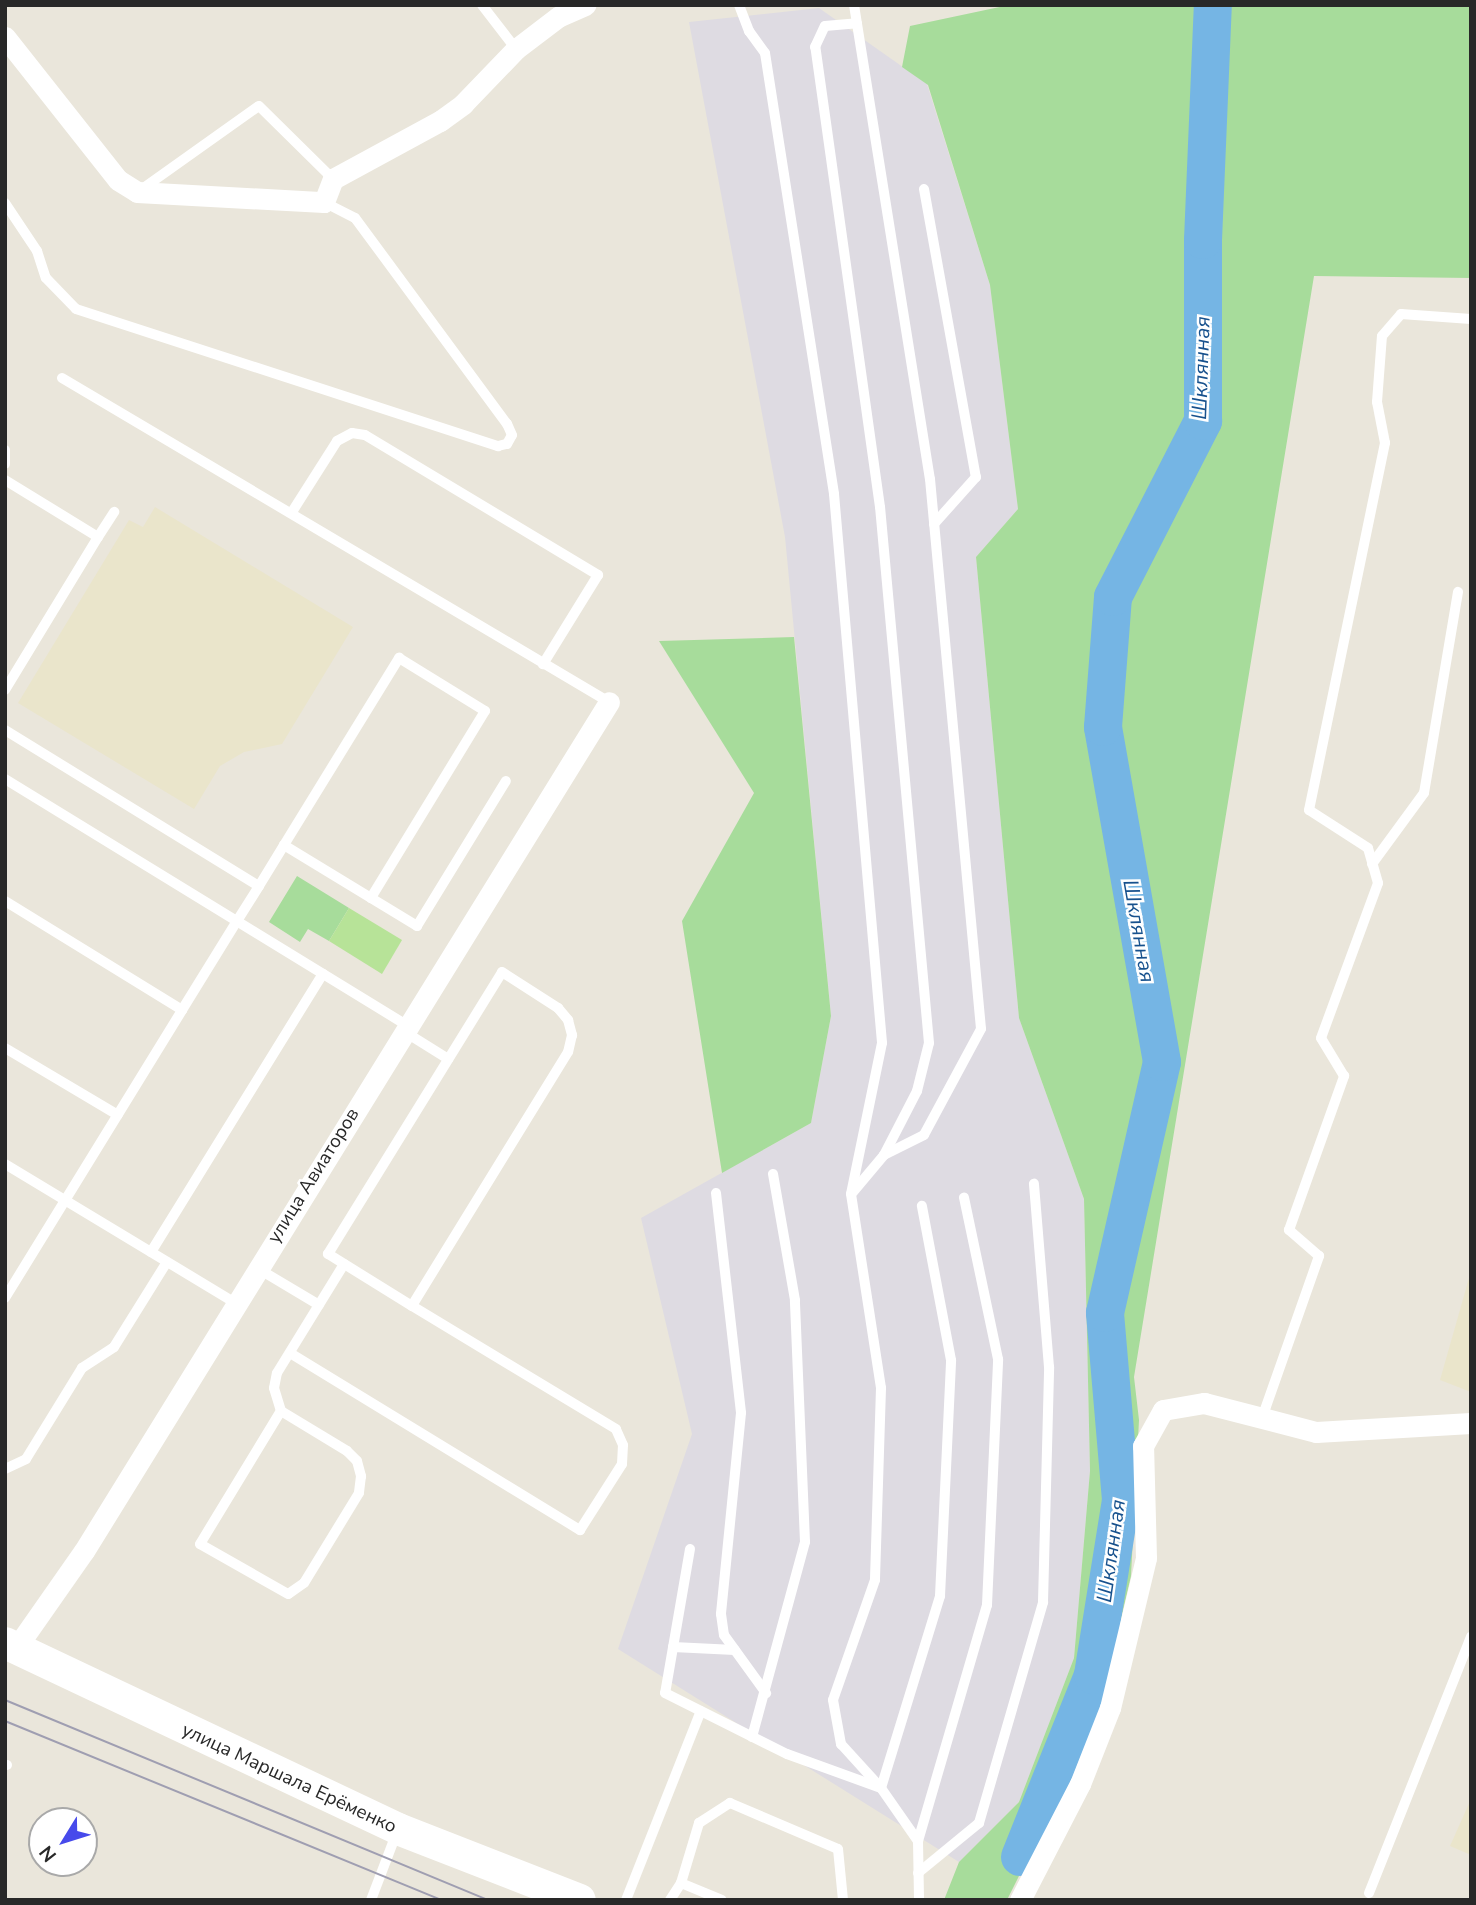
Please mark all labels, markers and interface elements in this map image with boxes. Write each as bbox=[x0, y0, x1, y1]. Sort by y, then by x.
water label: Шклянная bbox=[1187, 316, 1215, 420]
water label: Шклянная bbox=[1118, 878, 1160, 984]
street label: улица Авиаторов bbox=[263, 1104, 365, 1248]
water label: Шклянная bbox=[1091, 1498, 1131, 1604]
street label: улица Маршала Ерёменко bbox=[178, 1719, 400, 1839]
north arrow bbox=[28, 1807, 98, 1877]
text: N bbox=[33, 1840, 63, 1867]

